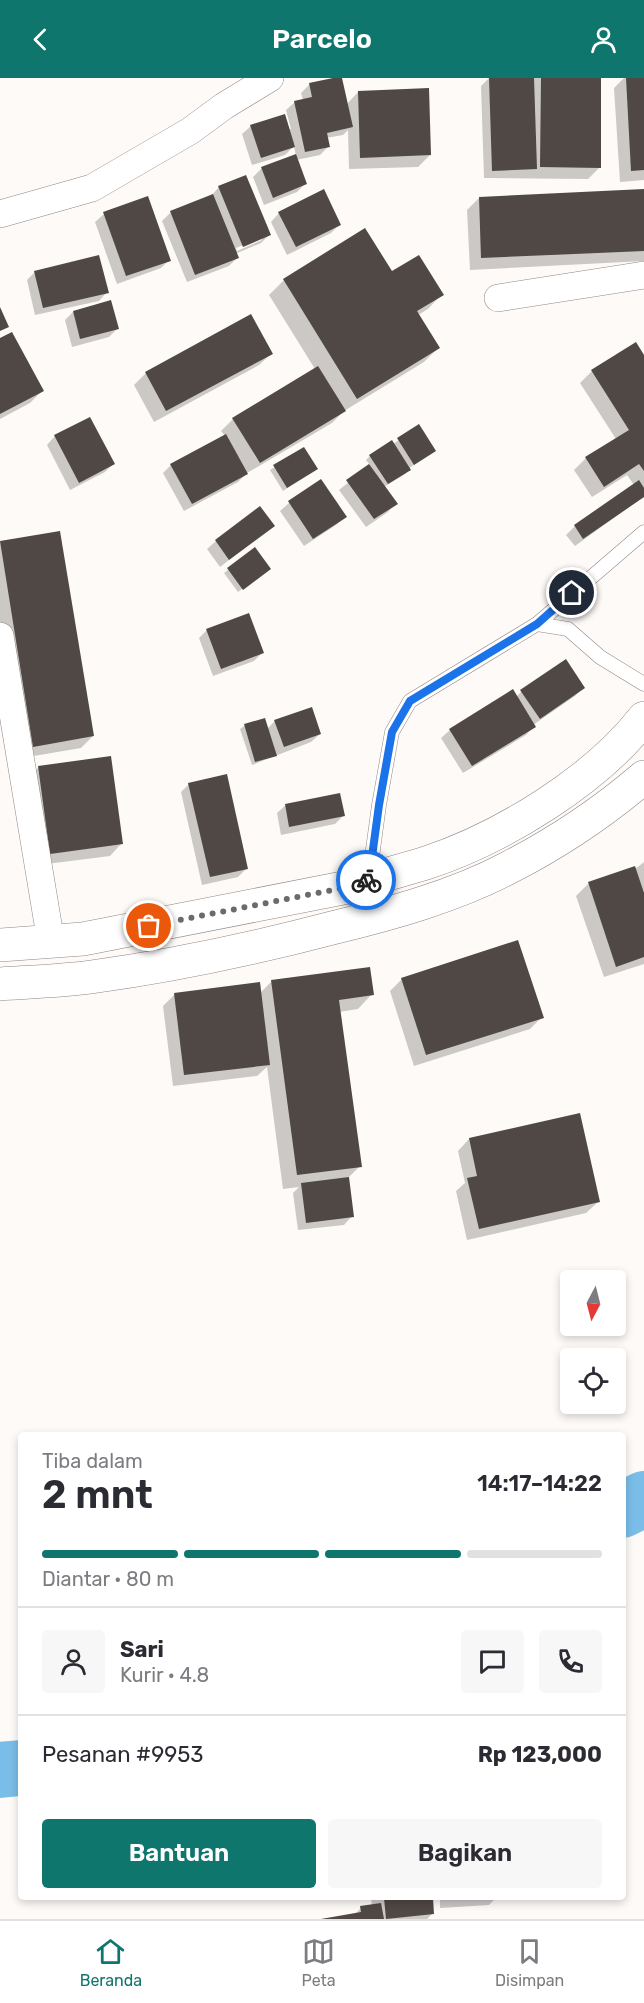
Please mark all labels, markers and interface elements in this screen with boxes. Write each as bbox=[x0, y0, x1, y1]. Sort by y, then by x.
icon: back bbox=[24, 23, 57, 56]
text: Parcelo bbox=[272, 23, 372, 55]
icon: person bbox=[587, 23, 620, 56]
pin bbox=[546, 567, 597, 618]
icon: home bbox=[555, 576, 588, 609]
courier bbox=[336, 850, 396, 910]
icon: bike bbox=[350, 864, 383, 897]
pin bbox=[123, 900, 174, 951]
icon: bag bbox=[132, 909, 165, 942]
north arrow bbox=[560, 1270, 626, 1336]
map controls bbox=[560, 1270, 626, 1414]
button: locate bbox=[560, 1348, 626, 1414]
text: Tiba dalam bbox=[42, 1449, 143, 1473]
text: 14:17–14:22 bbox=[477, 1470, 602, 1497]
text: 2 mnt bbox=[42, 1472, 153, 1518]
text: Diantar · 80 m bbox=[42, 1567, 174, 1591]
button: person bbox=[42, 1630, 105, 1693]
button: chat bbox=[461, 1630, 524, 1693]
button: phone bbox=[539, 1630, 602, 1693]
text: Sari bbox=[120, 1636, 164, 1663]
text: Kurir · 4.8 bbox=[120, 1663, 209, 1687]
text: Pesanan #9953 bbox=[42, 1741, 204, 1768]
text: Rp 123,000 bbox=[478, 1741, 602, 1768]
button: Bantuan bbox=[42, 1819, 316, 1888]
button: Bagikan bbox=[328, 1819, 602, 1888]
tab: Beranda bbox=[80, 1935, 142, 1990]
tab: Peta bbox=[302, 1935, 336, 1990]
tab: Disimpan bbox=[495, 1935, 564, 1990]

